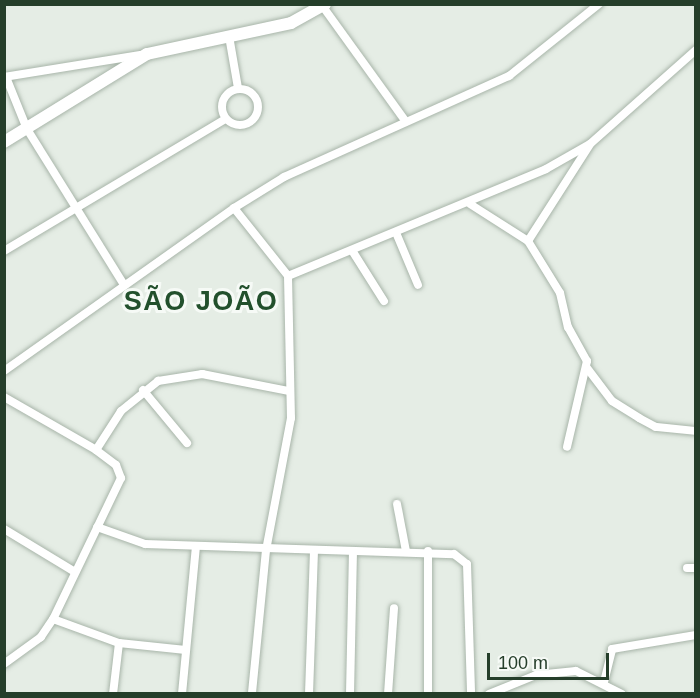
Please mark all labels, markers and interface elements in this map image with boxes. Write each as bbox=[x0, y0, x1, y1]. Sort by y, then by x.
district label: SÃO JOÃO bbox=[124, 286, 278, 318]
scale bar bbox=[490, 641, 612, 679]
text: 100 m bbox=[498, 653, 548, 673]

